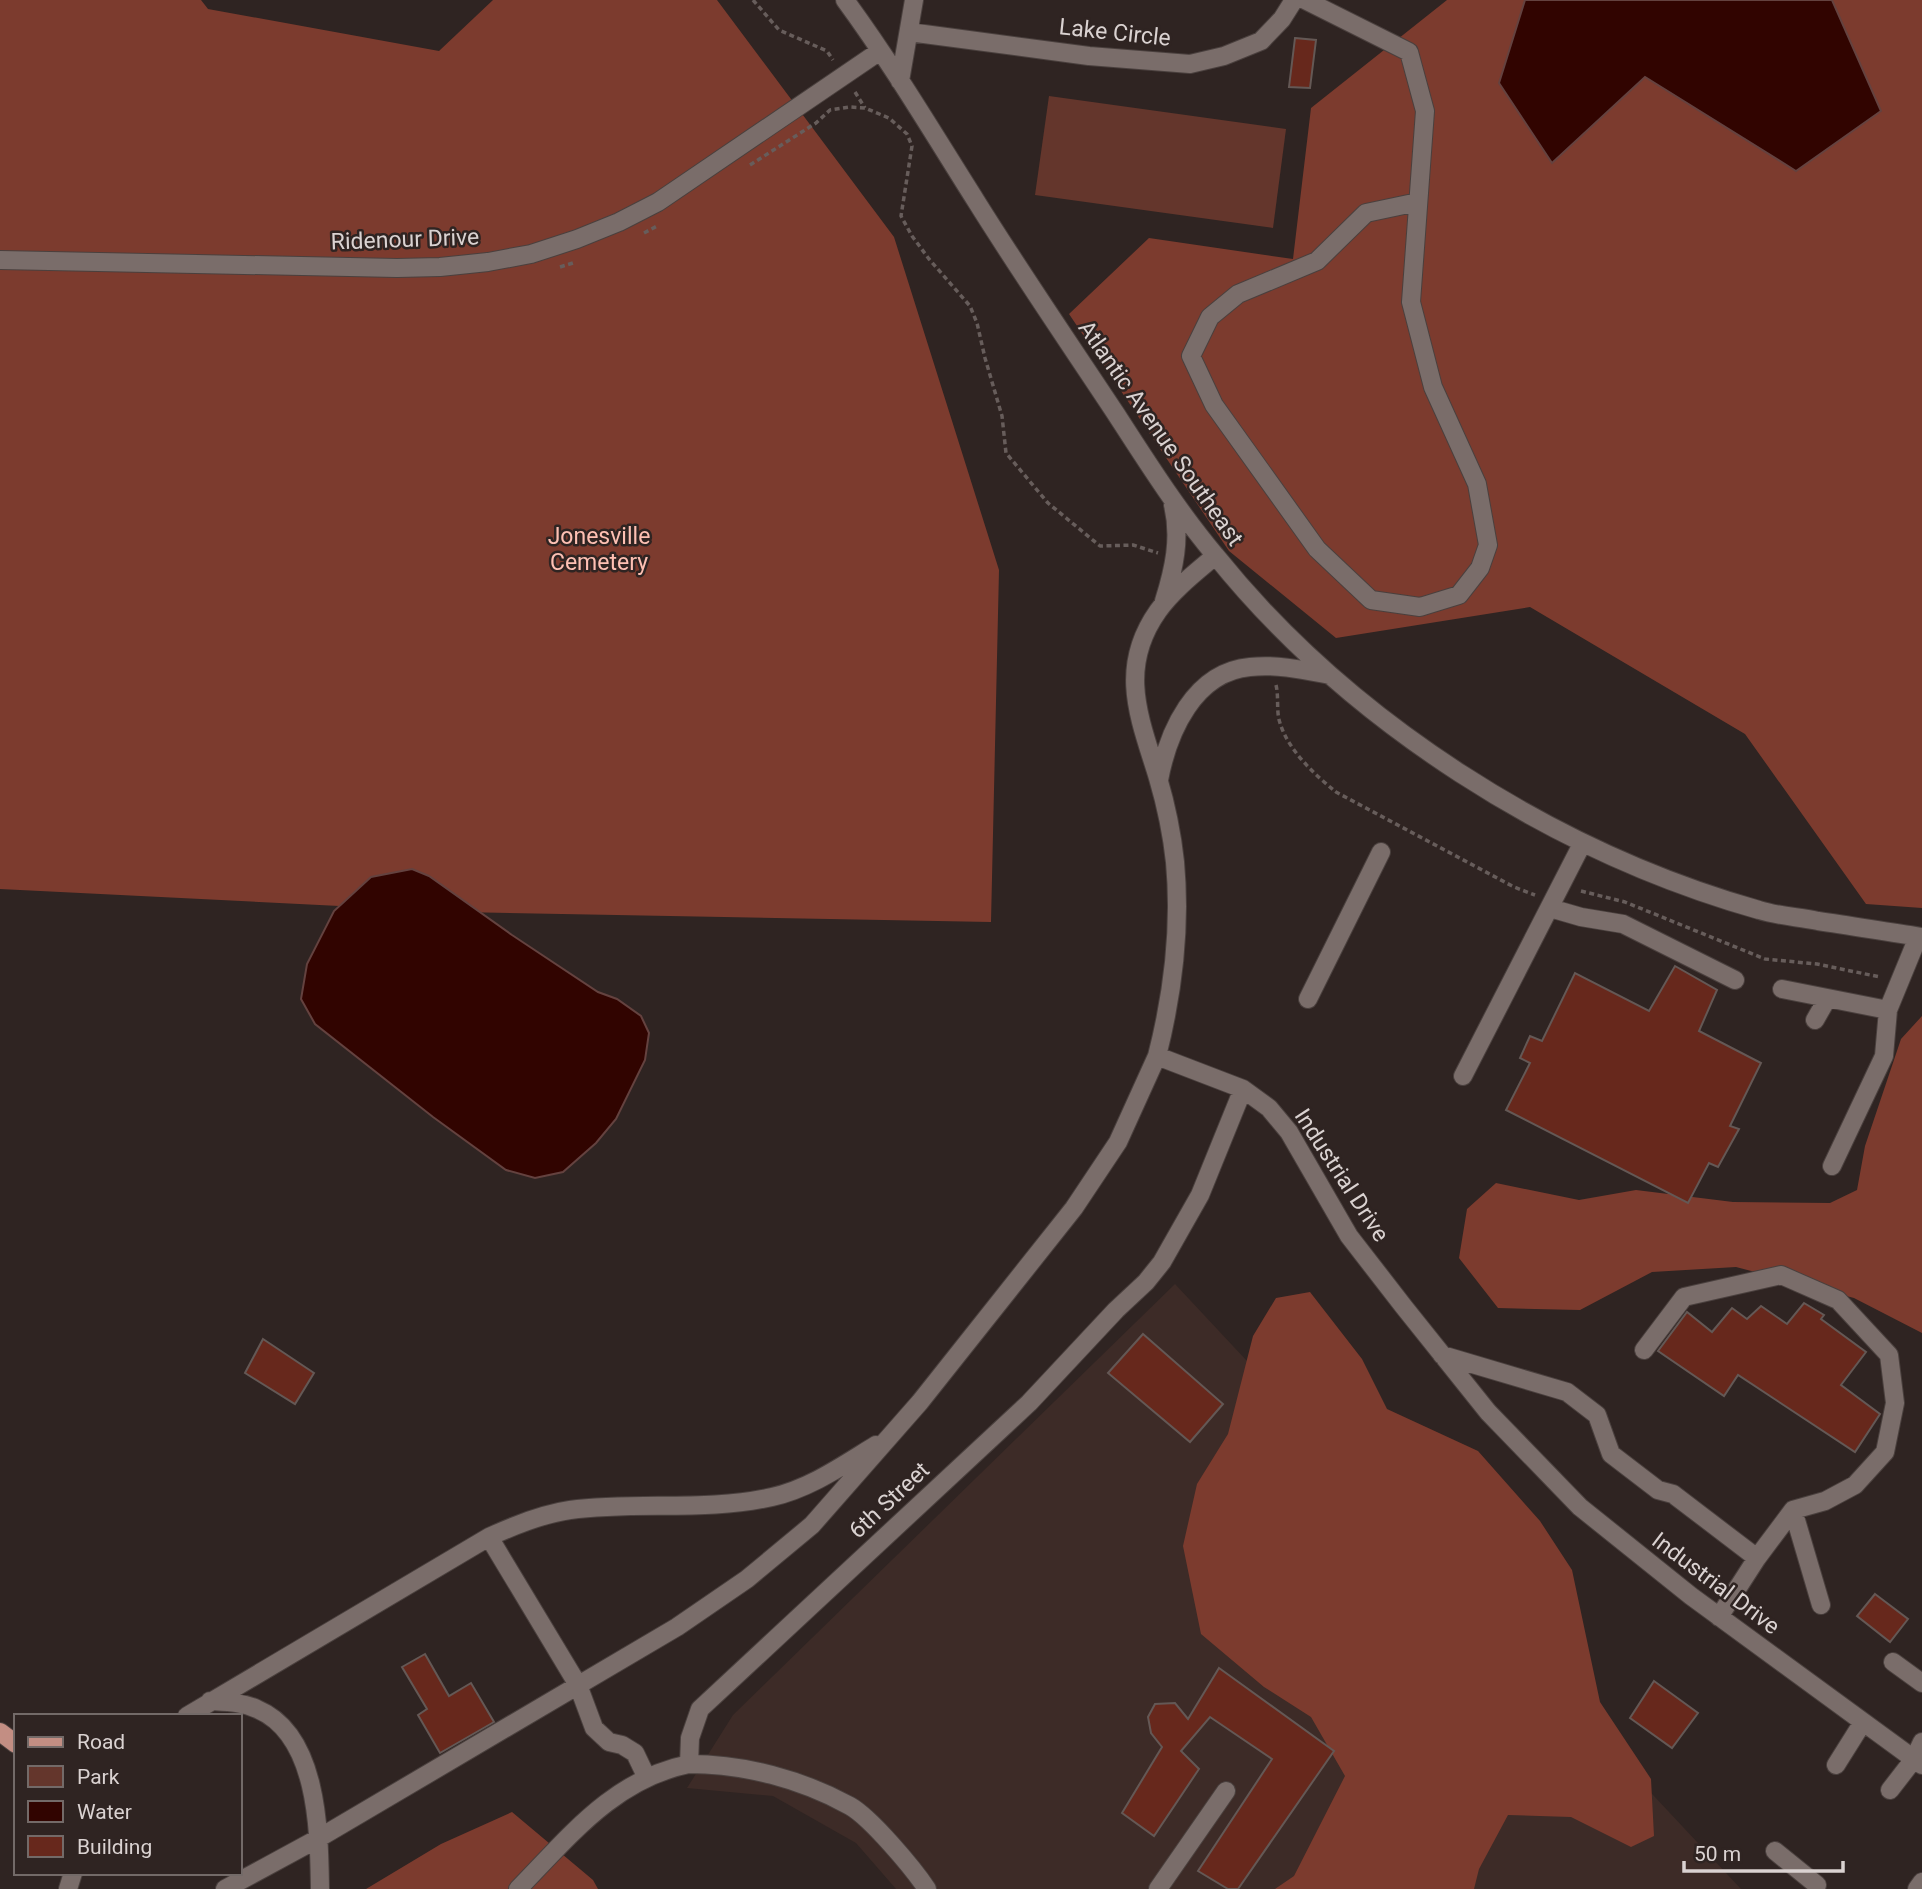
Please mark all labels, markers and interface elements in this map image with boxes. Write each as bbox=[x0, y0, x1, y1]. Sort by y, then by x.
street label: Lake Circle bbox=[1058, 13, 1172, 52]
street label: Ridenour Drive bbox=[330, 223, 480, 256]
street label: Atlantic Avenue Southeast bbox=[1072, 316, 1249, 551]
park label: Jonesville Cemetery bbox=[548, 523, 650, 576]
street label: Industrial Drive bbox=[1289, 1104, 1395, 1247]
street label: 6th Street bbox=[844, 1457, 935, 1544]
street label: Industrial Drive bbox=[1647, 1527, 1785, 1640]
legend bbox=[14, 1714, 242, 1875]
text: Road bbox=[77, 1730, 125, 1754]
text: Park bbox=[77, 1765, 120, 1789]
text: Water bbox=[77, 1800, 132, 1824]
scale bar bbox=[1684, 1829, 1843, 1873]
text: Building bbox=[77, 1835, 152, 1859]
text: 50 m bbox=[1694, 1842, 1741, 1866]

